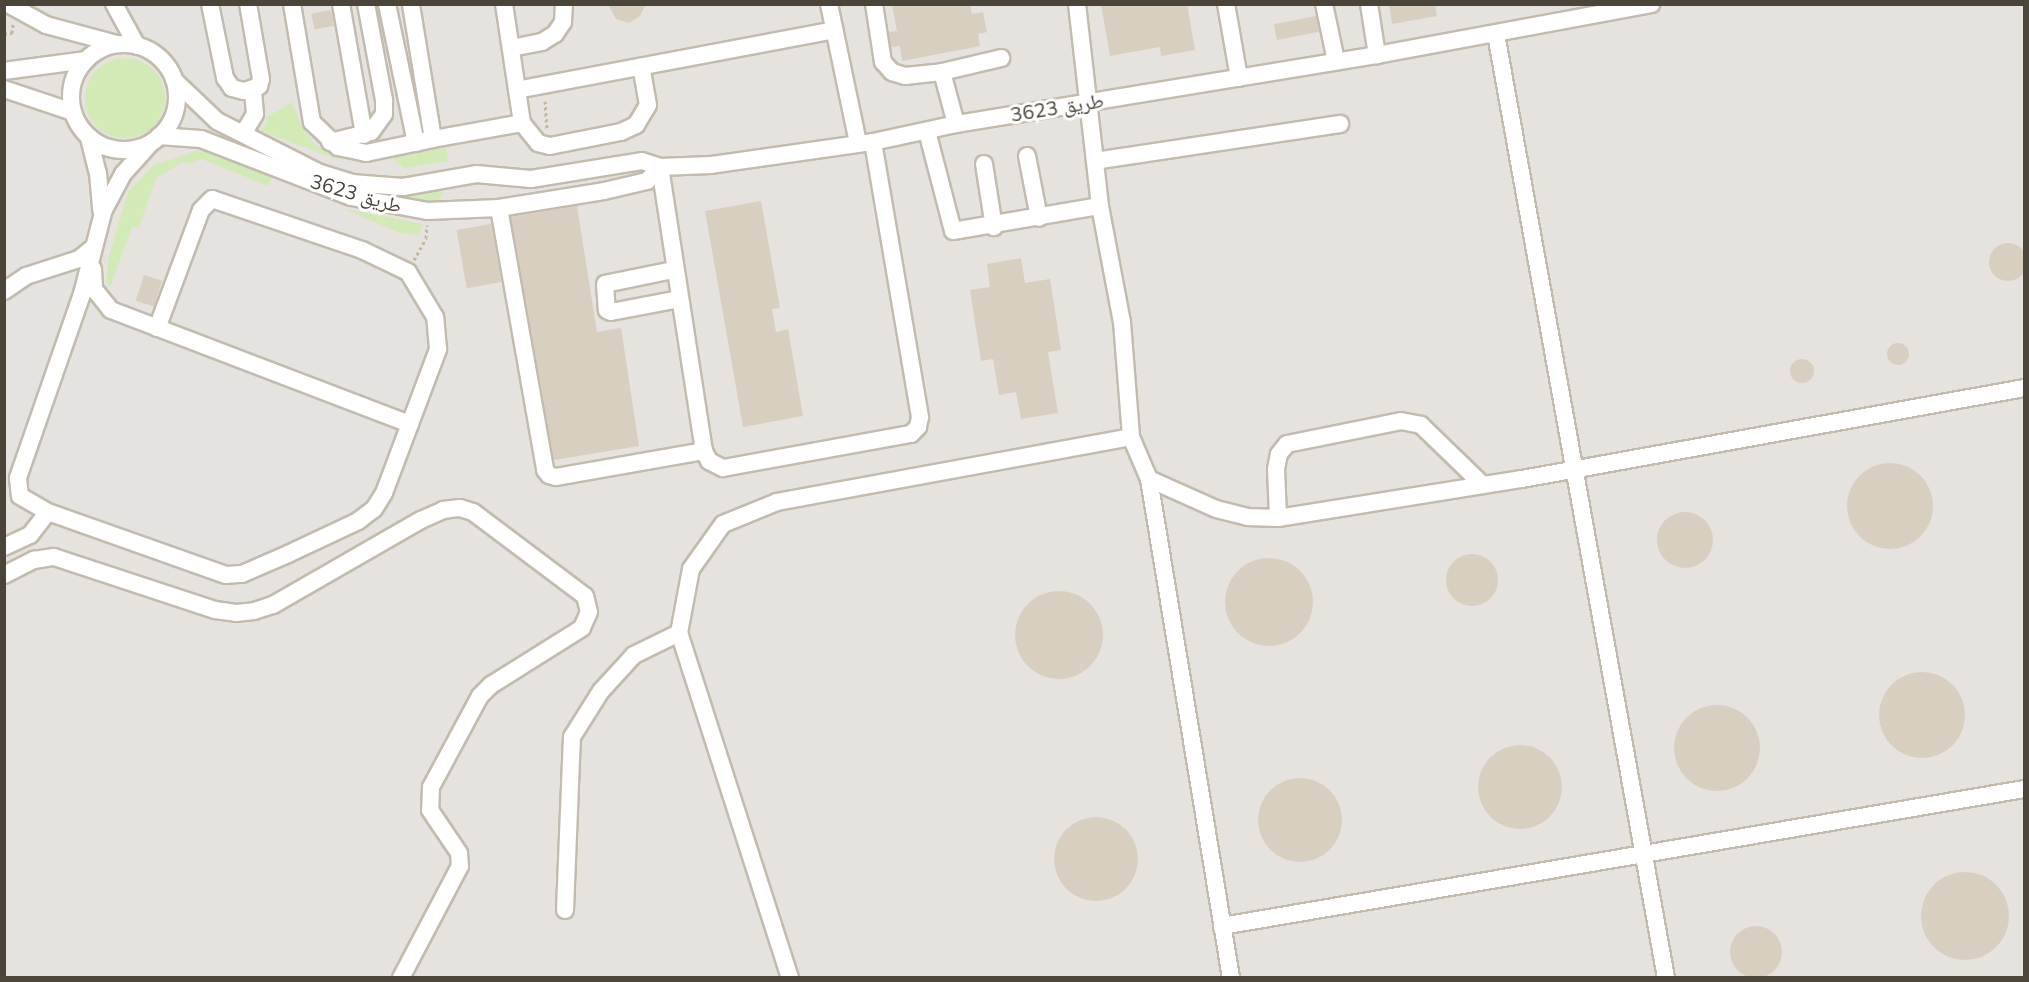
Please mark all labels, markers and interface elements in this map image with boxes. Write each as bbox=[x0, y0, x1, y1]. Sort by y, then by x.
street label: طريق 3623 bbox=[1009, 89, 1105, 127]
street label: طريق 3623 bbox=[307, 169, 405, 219]

